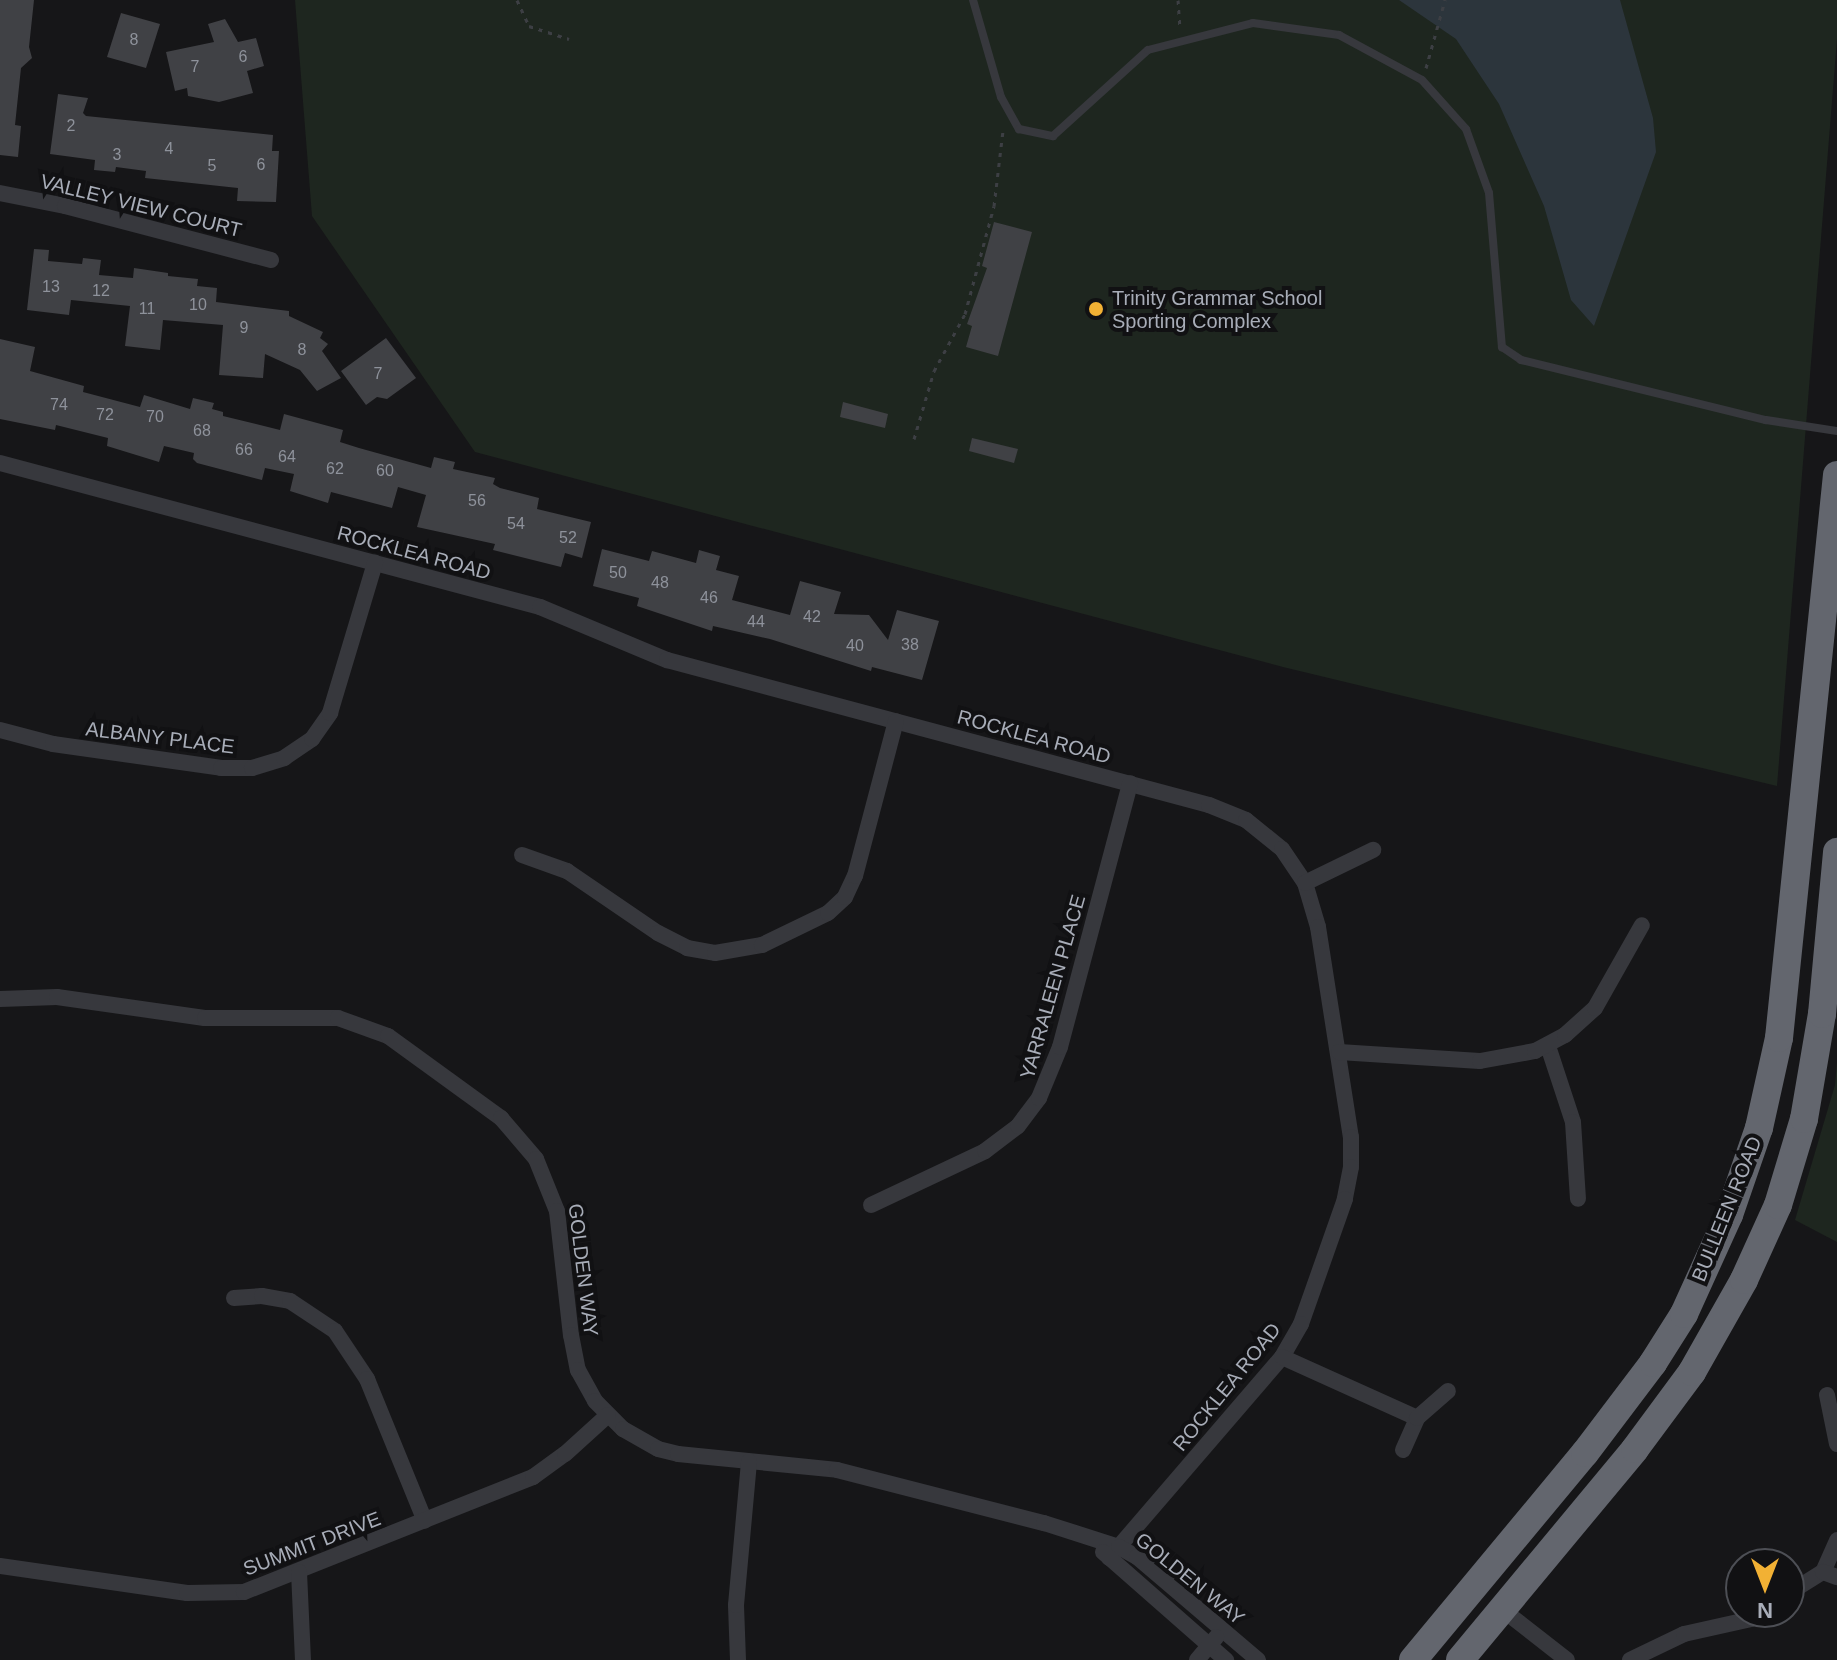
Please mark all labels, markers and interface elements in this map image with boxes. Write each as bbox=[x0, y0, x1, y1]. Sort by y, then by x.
house number: 8 bbox=[130, 30, 138, 50]
house number: 6 bbox=[239, 47, 247, 67]
house number: 7 bbox=[191, 57, 199, 77]
house number: 2 bbox=[67, 116, 75, 136]
house number: 4 bbox=[165, 139, 173, 159]
house number: 3 bbox=[113, 145, 121, 165]
house number: 6 bbox=[257, 155, 265, 175]
house number: 5 bbox=[208, 156, 216, 176]
street label: VALLEY VIEW COURT bbox=[38, 169, 244, 243]
house number: 13 bbox=[42, 277, 60, 297]
house number: 12 bbox=[92, 281, 110, 301]
place label: Trinity Grammar School Sporting Complex bbox=[1112, 286, 1322, 333]
house number: 10 bbox=[189, 295, 207, 315]
house number: 11 bbox=[139, 299, 155, 319]
marker: Trinity Grammar School Sporting Complex bbox=[1087, 300, 1105, 318]
house number: 9 bbox=[240, 318, 248, 338]
house number: 8 bbox=[298, 340, 306, 360]
house number: 7 bbox=[374, 364, 382, 384]
house number: 74 bbox=[50, 395, 68, 415]
house number: 72 bbox=[96, 405, 114, 425]
house number: 70 bbox=[146, 407, 164, 427]
house number: 68 bbox=[193, 421, 211, 441]
house number: 66 bbox=[235, 440, 253, 460]
house number: 64 bbox=[278, 447, 296, 467]
house number: 62 bbox=[326, 459, 344, 479]
house number: 60 bbox=[376, 461, 394, 481]
house number: 56 bbox=[468, 491, 486, 511]
house number: 54 bbox=[507, 514, 525, 534]
street label: ROCKLEA ROAD bbox=[334, 521, 494, 585]
house number: 52 bbox=[559, 528, 577, 548]
house number: 50 bbox=[609, 563, 627, 583]
house number: 48 bbox=[651, 573, 669, 593]
house number: 46 bbox=[700, 588, 718, 608]
house number: 42 bbox=[803, 607, 821, 627]
house number: 44 bbox=[747, 612, 765, 632]
house number: 38 bbox=[901, 635, 919, 655]
house number: 40 bbox=[846, 636, 864, 656]
street label: ROCKLEA ROAD bbox=[954, 705, 1114, 769]
street label: ALBANY PLACE bbox=[84, 717, 236, 759]
street label: YARRALEEN PLACE bbox=[1015, 892, 1091, 1082]
street label: BULLEEN ROAD bbox=[1687, 1133, 1767, 1285]
street label: GOLDEN WAY bbox=[563, 1202, 603, 1338]
street label: ROCKLEA ROAD bbox=[1168, 1318, 1286, 1456]
street label: SUMMIT DRIVE bbox=[240, 1507, 384, 1581]
street label: GOLDEN WAY bbox=[1131, 1528, 1249, 1630]
north arrow bbox=[1725, 1548, 1805, 1628]
text: N bbox=[1757, 1598, 1773, 1623]

